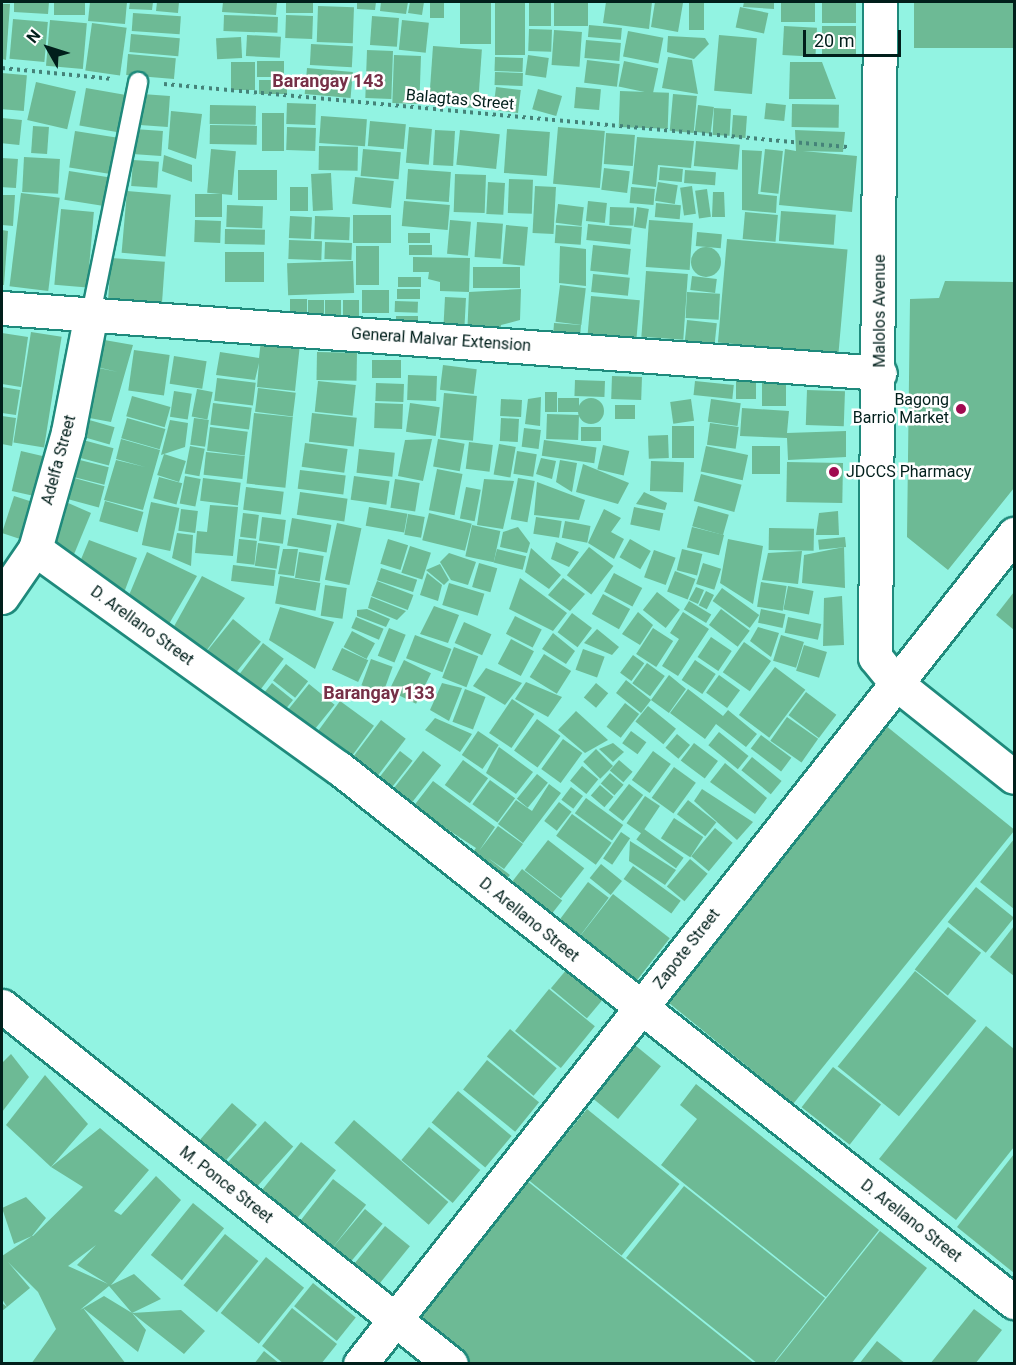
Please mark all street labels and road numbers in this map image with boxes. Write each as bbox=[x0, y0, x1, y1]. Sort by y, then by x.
street label: Balagtas Street bbox=[405, 86, 515, 114]
street label: Malolos Avenue bbox=[870, 254, 890, 368]
street label: General Malvar Extension bbox=[350, 324, 532, 356]
street label: Adelfa Street bbox=[38, 413, 80, 507]
street label: D. Arellano Street bbox=[87, 582, 197, 670]
street label: D. Arellano Street bbox=[475, 874, 583, 966]
street label: Zapote Street bbox=[650, 905, 724, 993]
street label: M. Ponce Street bbox=[176, 1143, 276, 1227]
street label: D. Arellano Street bbox=[857, 1176, 965, 1266]

